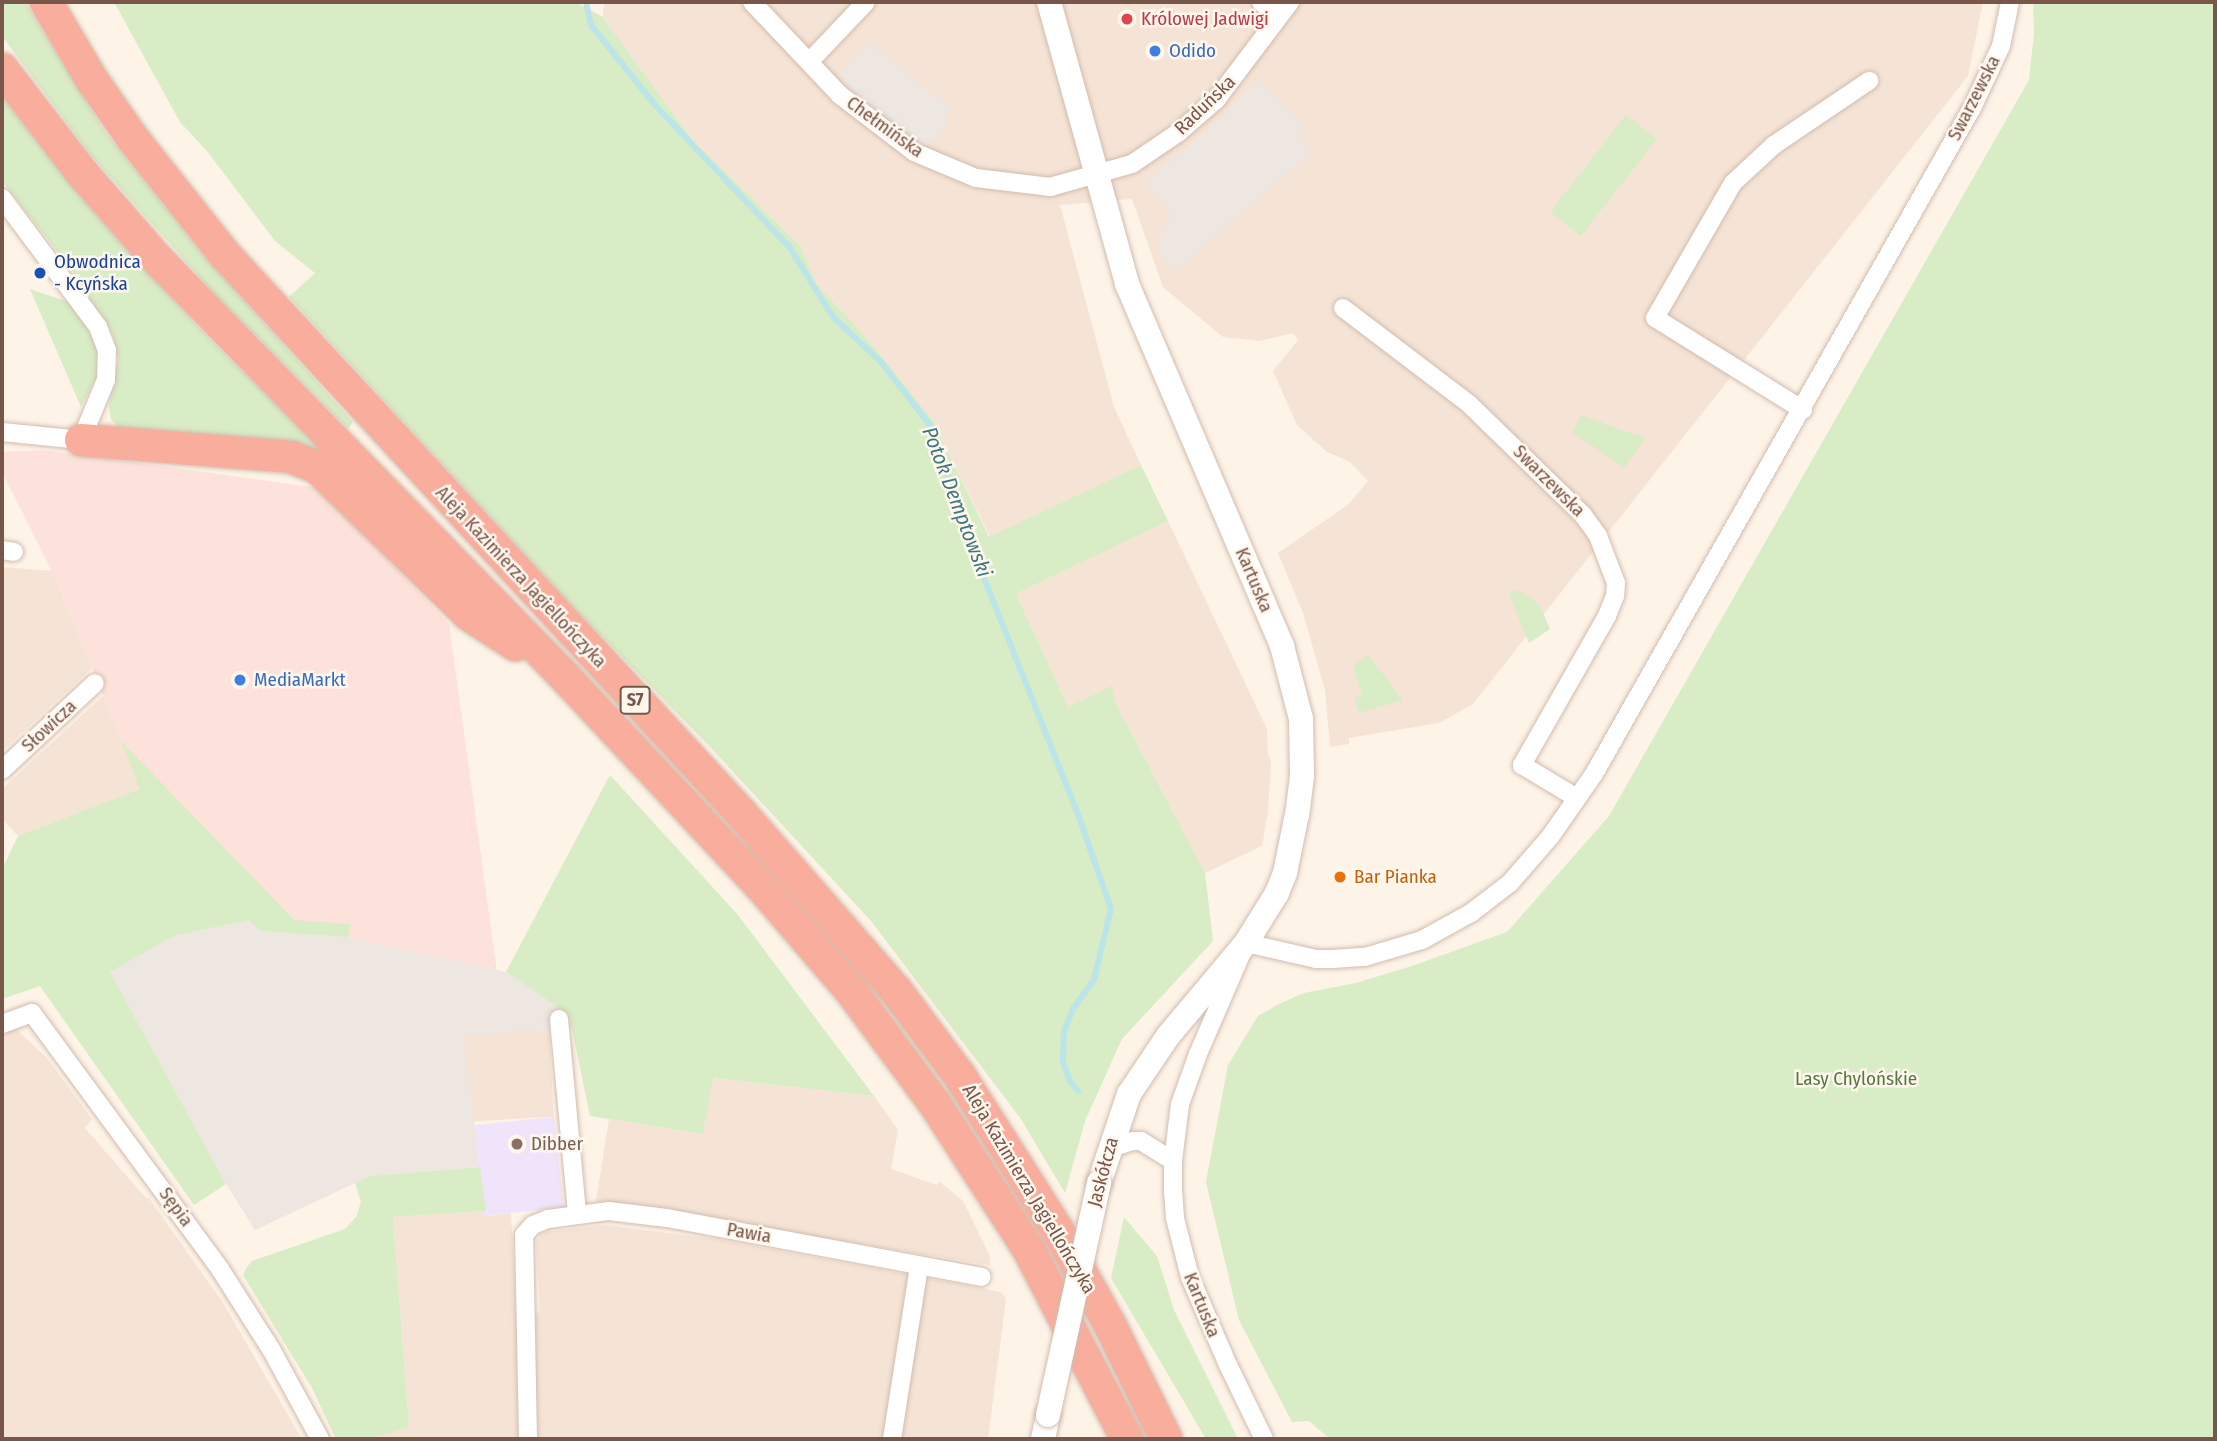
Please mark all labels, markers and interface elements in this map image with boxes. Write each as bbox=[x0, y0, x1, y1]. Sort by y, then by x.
place label: Królowej Jadwigi bbox=[1141, 8, 1269, 30]
marker: Królowej Jadwigi bbox=[1119, 11, 1135, 27]
place label: Odido bbox=[1169, 40, 1216, 62]
marker: Odido bbox=[1147, 43, 1163, 59]
street label: Swarzewska bbox=[1943, 52, 2005, 144]
street label: Raduńska bbox=[1170, 71, 1240, 139]
street label: Chełmińska bbox=[842, 91, 928, 163]
place label: Obwodnica - Kcyńska bbox=[54, 251, 141, 295]
marker: Obwodnica - Kcyńska bbox=[32, 265, 48, 281]
water label: Potok Demptowski bbox=[917, 423, 997, 581]
street label: Swarzewska bbox=[1508, 440, 1590, 522]
street label: Aleja Kazimierza Jagiellończyka bbox=[431, 481, 611, 673]
street label: Kartuska bbox=[1230, 544, 1278, 616]
place label: MediaMarkt bbox=[254, 669, 346, 691]
marker: MediaMarkt bbox=[232, 672, 248, 688]
road number: S7 bbox=[619, 686, 651, 714]
street label: Słowicza bbox=[17, 695, 81, 757]
place label: Bar Pianka bbox=[1354, 866, 1437, 888]
marker: Bar Pianka bbox=[1332, 869, 1348, 885]
park label: Lasy Chylońskie bbox=[1795, 1068, 1917, 1090]
street label: Aleja Kazimierza Jagiellończyka bbox=[957, 1080, 1101, 1298]
place label: Dibber bbox=[531, 1133, 583, 1155]
street label: Jaskółcza bbox=[1083, 1135, 1123, 1209]
marker: Dibber bbox=[509, 1136, 525, 1152]
street label: Sępia bbox=[154, 1183, 198, 1231]
street label: Pawia bbox=[725, 1218, 773, 1248]
street label: Kartuska bbox=[1179, 1269, 1225, 1341]

